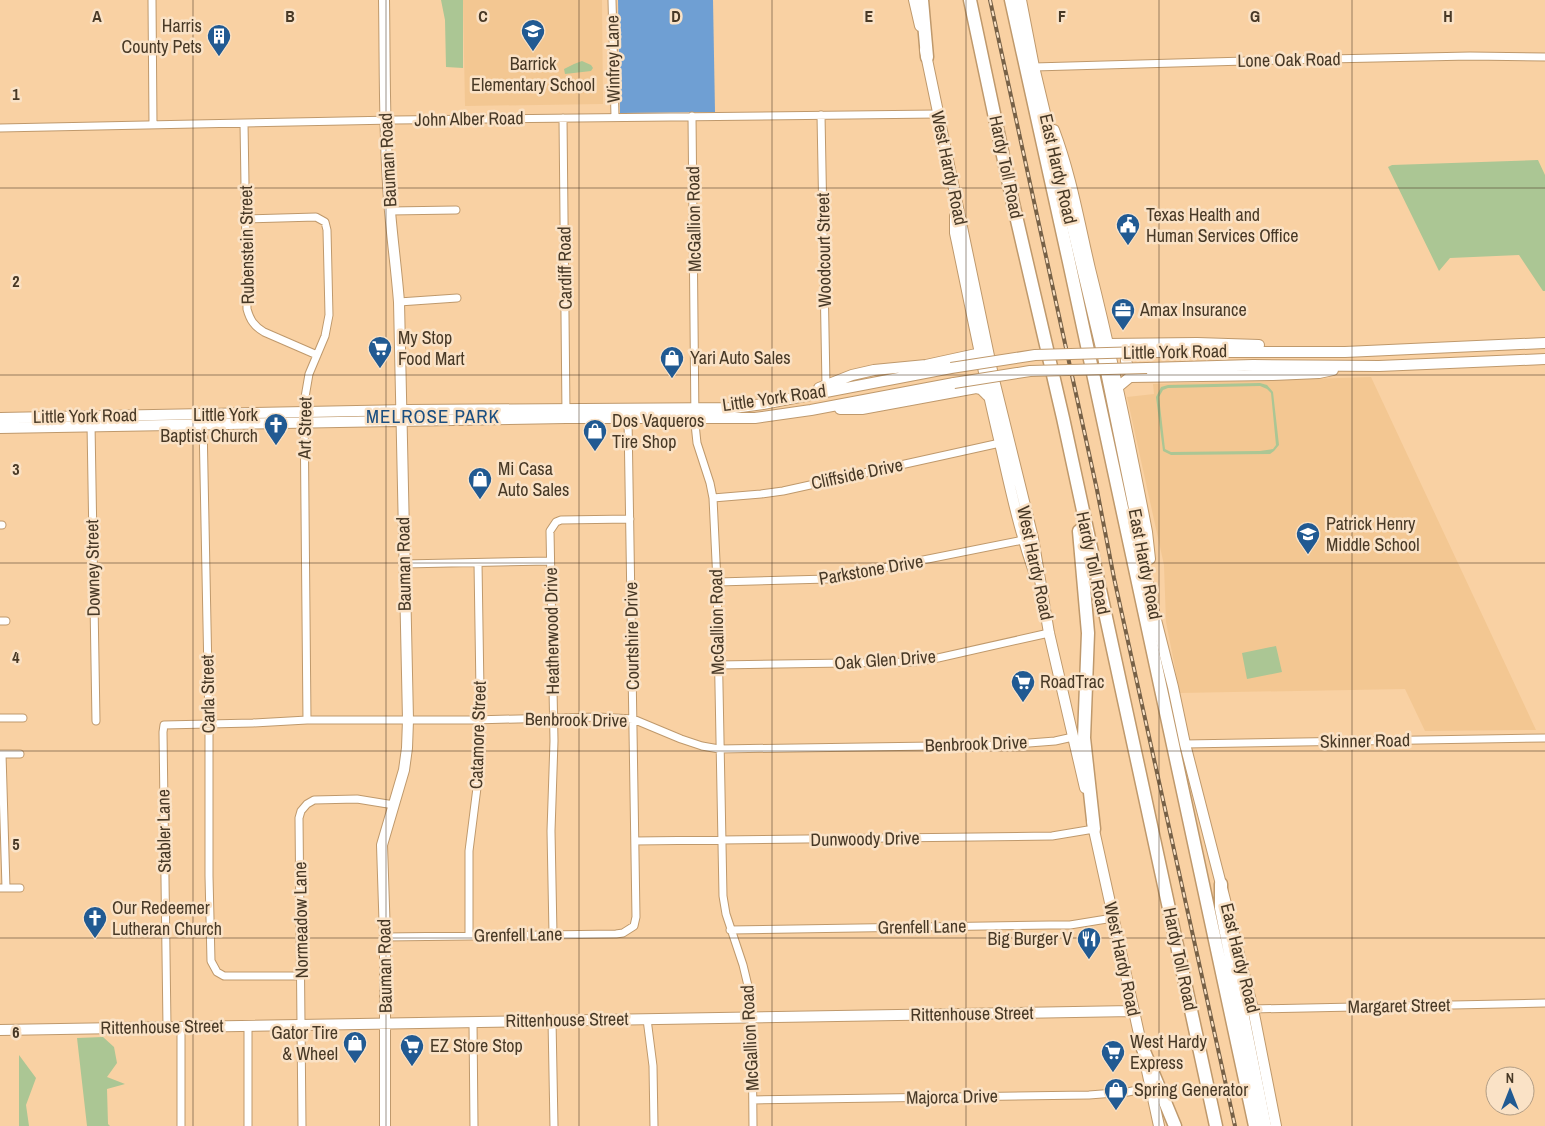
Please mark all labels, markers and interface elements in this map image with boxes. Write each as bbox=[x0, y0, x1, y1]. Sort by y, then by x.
text: A bbox=[92, 5, 102, 27]
text: B bbox=[285, 5, 295, 27]
text: C bbox=[478, 5, 488, 27]
text: D bbox=[671, 5, 681, 27]
text: E bbox=[865, 5, 874, 27]
text: F bbox=[1058, 5, 1066, 27]
text: G bbox=[1250, 5, 1260, 27]
text: H bbox=[1443, 5, 1453, 27]
place label: Harris County Pets bbox=[122, 13, 202, 59]
street label: Winfrey Lane bbox=[599, 15, 626, 103]
school or university icon: Barrick Elementary School bbox=[520, 18, 546, 52]
building icon: Harris County Pets bbox=[206, 23, 232, 57]
street label: Lone Oak Road bbox=[1237, 46, 1341, 73]
place label: Barrick Elementary School bbox=[471, 51, 595, 97]
text: 1 bbox=[12, 83, 20, 105]
street label: John Alber Road bbox=[414, 105, 524, 132]
street label: West Hardy Road bbox=[925, 108, 974, 227]
street label: East Hardy Road bbox=[1034, 111, 1083, 226]
street label: Bauman Road bbox=[373, 112, 402, 208]
street label: Hardy Toll Road bbox=[983, 113, 1030, 221]
street label: McGallion Road bbox=[680, 166, 707, 272]
street label: Rubenstein Street bbox=[233, 185, 260, 305]
street label: Woodcourt Street bbox=[810, 192, 837, 308]
place label: Texas Health and Human Services Office bbox=[1146, 202, 1298, 248]
public building icon: Texas Health and Human Services Office bbox=[1115, 212, 1141, 246]
street label: Cardiff Road bbox=[551, 226, 578, 310]
text: 2 bbox=[12, 270, 20, 292]
office icon: Amax Insurance bbox=[1110, 297, 1136, 331]
place label: Amax Insurance bbox=[1139, 297, 1247, 322]
place label: My Stop Food Mart bbox=[398, 325, 465, 371]
supermarket icon: My Stop Food Mart bbox=[367, 335, 393, 369]
street label: Little York Road bbox=[1123, 338, 1227, 365]
shop icon: Yari Auto Sales bbox=[659, 345, 685, 379]
place label: Yari Auto Sales bbox=[690, 345, 791, 370]
street label: Little York Road bbox=[720, 378, 827, 417]
street label: Art Street bbox=[291, 397, 318, 460]
street label: Little York Road bbox=[33, 402, 137, 429]
place label: Little York Baptist Church bbox=[160, 402, 259, 448]
district label: MELROSE PARK bbox=[366, 403, 500, 429]
place label: Dos Vaqueros Tire Shop bbox=[612, 408, 704, 454]
church icon: Little York Baptist Church bbox=[263, 412, 289, 446]
shop icon: Dos Vaqueros Tire Shop bbox=[582, 418, 608, 452]
street label: Cliffside Drive bbox=[809, 452, 905, 495]
place label: Mi Casa Auto Sales bbox=[497, 456, 569, 502]
text: 3 bbox=[12, 458, 20, 480]
shop icon: Mi Casa Auto Sales bbox=[467, 466, 493, 500]
street label: West Hardy Road bbox=[1011, 503, 1060, 622]
street label: East Hardy Road bbox=[1122, 506, 1168, 621]
street label: Hardy Toll Road bbox=[1070, 509, 1117, 617]
place label: Patrick Henry Middle School bbox=[1326, 511, 1420, 557]
street label: Bauman Road bbox=[390, 517, 417, 611]
street label: Downey Street bbox=[79, 519, 106, 617]
school or university icon: Patrick Henry Middle School bbox=[1295, 521, 1321, 555]
street label: Parkstone Drive bbox=[817, 548, 925, 591]
street label: Heatherwood Drive bbox=[538, 567, 565, 695]
street label: McGallion Road bbox=[703, 569, 730, 675]
street label: Courtshire Drive bbox=[618, 582, 645, 690]
street label: Oak Glen Drive bbox=[833, 643, 937, 676]
text: 4 bbox=[12, 646, 20, 668]
street label: Carla Street bbox=[194, 654, 221, 734]
supermarket icon: RoadTrac bbox=[1010, 669, 1036, 703]
place label: RoadTrac bbox=[1040, 669, 1104, 694]
street label: Catamore Street bbox=[463, 680, 492, 790]
street label: Benbrook Drive bbox=[525, 706, 627, 733]
street label: Skinner Road bbox=[1320, 727, 1410, 754]
street label: Benbrook Drive bbox=[924, 729, 1028, 758]
street label: Stabler Lane bbox=[150, 789, 177, 873]
street label: Dunwoody Drive bbox=[810, 825, 920, 852]
text: 5 bbox=[12, 833, 20, 855]
street label: Normeadow Lane bbox=[287, 862, 314, 978]
place label: Our Redeemer Lutheran Church bbox=[112, 895, 222, 941]
street label: West Hardy Road bbox=[1098, 899, 1147, 1018]
street label: East Hardy Road bbox=[1215, 900, 1266, 1015]
church icon: Our Redeemer Lutheran Church bbox=[82, 905, 108, 939]
street label: Hardy Toll Road bbox=[1157, 905, 1204, 1013]
street label: Grenfell Lane bbox=[877, 913, 967, 940]
street label: Bauman Road bbox=[371, 919, 398, 1013]
street label: Grenfell Lane bbox=[473, 921, 563, 948]
place label: Big Burger V bbox=[987, 926, 1072, 951]
restaurant icon: Big Burger V bbox=[1076, 926, 1102, 960]
street label: McGallion Road bbox=[734, 985, 765, 1092]
street label: Margaret Street bbox=[1348, 992, 1450, 1019]
street label: Rittenhouse Street bbox=[910, 1000, 1034, 1027]
street label: Rittenhouse Street bbox=[505, 1006, 629, 1033]
street label: Rittenhouse Street bbox=[100, 1013, 224, 1040]
place label: Gator Tire & Wheel bbox=[271, 1020, 338, 1066]
text: 6 bbox=[12, 1021, 20, 1043]
place label: West Hardy Express bbox=[1130, 1029, 1207, 1075]
shop icon: Gator Tire & Wheel bbox=[342, 1030, 368, 1064]
supermarket icon: EZ Store Stop bbox=[399, 1033, 425, 1067]
place label: EZ Store Stop bbox=[430, 1033, 523, 1058]
supermarket icon: West Hardy Express bbox=[1100, 1039, 1126, 1073]
north arrow bbox=[1485, 1066, 1535, 1116]
text: N bbox=[1506, 1069, 1514, 1087]
shop icon: Spring Generator bbox=[1103, 1077, 1129, 1111]
place label: Spring Generator bbox=[1134, 1077, 1248, 1102]
street label: Majorca Drive bbox=[906, 1083, 998, 1110]

